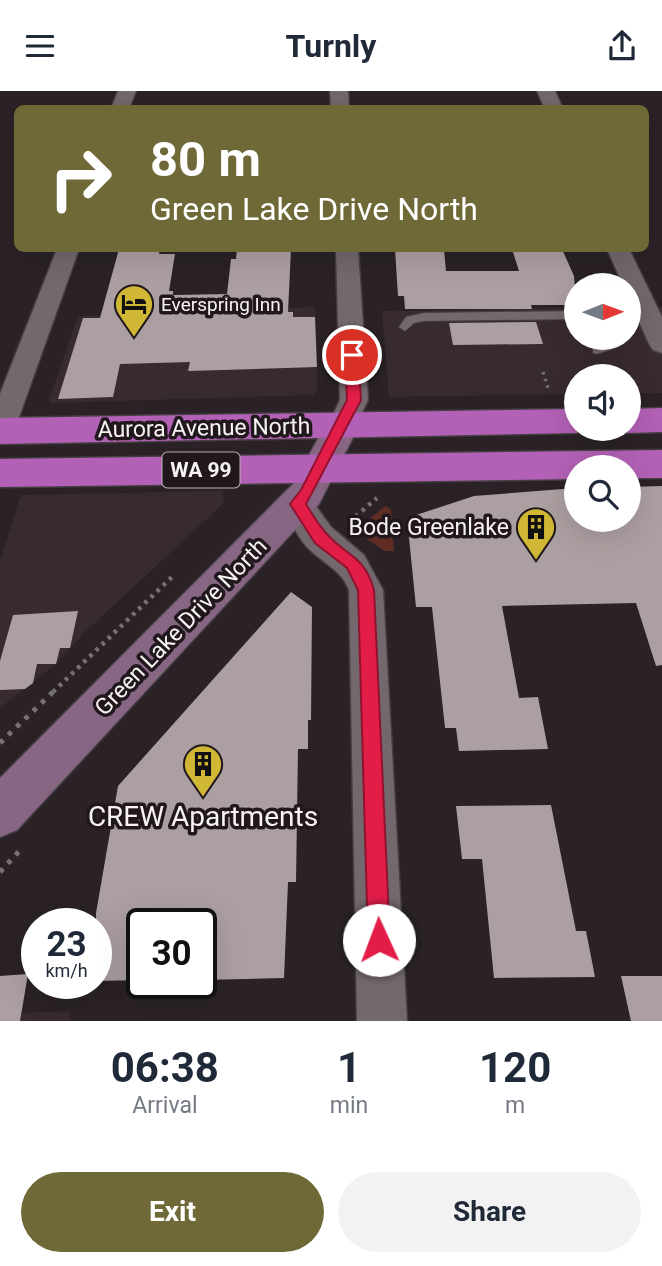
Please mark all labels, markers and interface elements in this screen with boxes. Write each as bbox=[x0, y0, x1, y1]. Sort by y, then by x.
icon: menu bbox=[21, 27, 59, 65]
text: Turnly bbox=[286, 27, 376, 65]
icon: share bbox=[603, 27, 641, 65]
text: 80 m bbox=[150, 131, 261, 188]
icon: right bbox=[35, 133, 126, 224]
text: Green Lake Drive North bbox=[150, 190, 478, 228]
north arrow bbox=[564, 273, 640, 350]
map controls bbox=[564, 273, 641, 532]
hotel icon: Everspring Inn bbox=[113, 283, 155, 338]
place label: Everspring Inn bbox=[161, 293, 281, 316]
pin bbox=[322, 325, 382, 385]
icon: arrive bbox=[333, 336, 371, 374]
button: sound bbox=[564, 364, 641, 441]
street label: Aurora Avenue North bbox=[97, 413, 311, 443]
road number: WA 99 bbox=[162, 453, 240, 487]
button: search bbox=[564, 455, 641, 532]
building icon: Bode Greenlake bbox=[515, 506, 557, 561]
place label: Bode Greenlake bbox=[349, 514, 509, 541]
street label: Green Lake Drive North bbox=[89, 533, 273, 721]
building icon: CREW Apartments bbox=[182, 743, 224, 798]
place label: CREW Apartments bbox=[88, 800, 318, 833]
position arrow bbox=[342, 903, 416, 977]
speed limit sign: 30 bbox=[126, 908, 217, 999]
text: 23 bbox=[46, 924, 87, 965]
text: km/h bbox=[45, 960, 88, 981]
text: 06:38 bbox=[111, 1043, 219, 1092]
text: 1 bbox=[337, 1043, 361, 1092]
text: 120 bbox=[479, 1043, 551, 1092]
text: Arrival bbox=[132, 1092, 198, 1119]
text: min bbox=[330, 1092, 368, 1119]
text: m bbox=[505, 1092, 525, 1119]
button: Exit bbox=[21, 1172, 324, 1252]
button: Share bbox=[338, 1172, 641, 1252]

